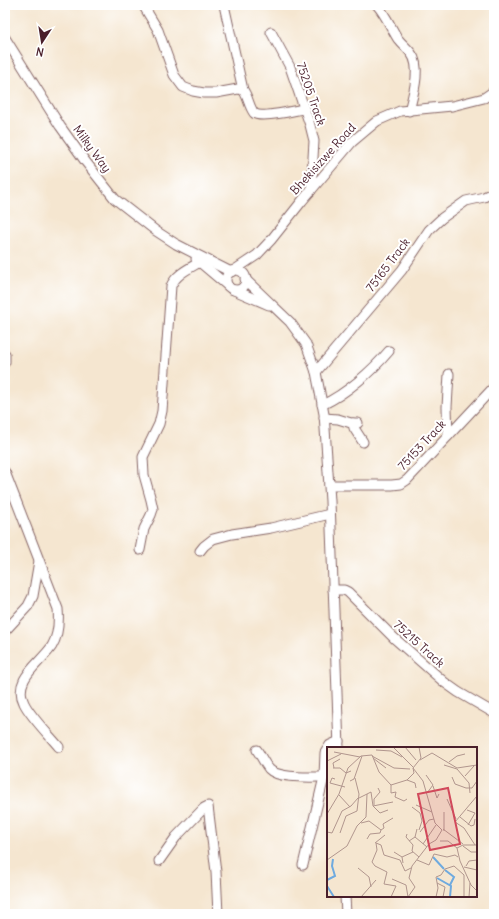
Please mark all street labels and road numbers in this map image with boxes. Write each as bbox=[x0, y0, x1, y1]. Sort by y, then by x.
street label: 75205 Track bbox=[294, 60, 329, 128]
street label: Bhekisizwe Road bbox=[287, 120, 359, 197]
street label: Milky Way bbox=[70, 122, 115, 175]
street label: 75165 Track bbox=[363, 235, 413, 295]
street label: 75153 Track bbox=[395, 416, 449, 473]
street label: 75215 Track bbox=[391, 617, 448, 670]

